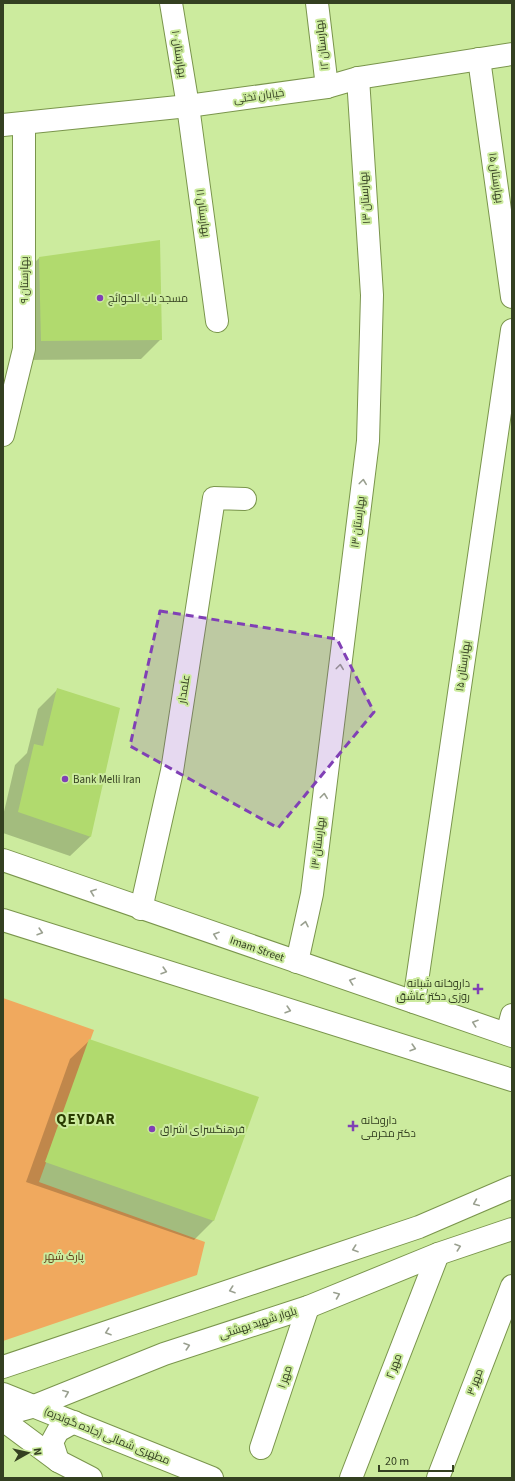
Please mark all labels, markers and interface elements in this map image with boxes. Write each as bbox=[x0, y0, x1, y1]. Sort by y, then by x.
street label: بهارستان ۱۲ bbox=[311, 19, 333, 71]
street label: بهارستان ۱۰ bbox=[168, 29, 190, 79]
street label: خیابان تختی bbox=[233, 85, 285, 107]
street label: بهارستان ۱۵ bbox=[485, 152, 507, 204]
street label: بهارستان ۱۳ bbox=[356, 171, 374, 225]
street label: بهارستان ۱۱ bbox=[192, 188, 214, 238]
street label: بهارستان ۹ bbox=[17, 256, 32, 304]
place label: مسجد باب الحوائج bbox=[108, 291, 188, 306]
marker: مسجد باب الحوائج bbox=[95, 293, 105, 303]
one-way arrow bbox=[358, 479, 367, 485]
street label: بهارستان ۱۳ bbox=[347, 495, 369, 549]
street label: بهارستان ۱۵ bbox=[452, 640, 474, 692]
one-way arrow bbox=[335, 663, 344, 670]
street label: علمدار bbox=[174, 673, 194, 706]
place label: Bank Melli Iran bbox=[73, 772, 141, 787]
marker: Bank Melli Iran bbox=[60, 774, 70, 784]
one-way arrow bbox=[319, 792, 328, 799]
street label: بهارستان ۱۳ bbox=[307, 816, 329, 870]
one-way arrow bbox=[90, 888, 97, 897]
one-way arrow bbox=[301, 921, 309, 927]
one-way arrow bbox=[37, 927, 44, 936]
one-way arrow bbox=[213, 931, 220, 939]
street label: Imam Street bbox=[228, 933, 286, 965]
one-way arrow bbox=[161, 966, 168, 975]
place label: داروخانه شبانه روزی دکتر عاشق bbox=[397, 976, 470, 1004]
one-way arrow bbox=[349, 977, 356, 986]
marker: داروخانه شبانه روزی دکتر عاشق bbox=[473, 984, 483, 994]
one-way arrow bbox=[285, 1005, 292, 1013]
one-way arrow bbox=[472, 1020, 479, 1028]
one-way arrow bbox=[409, 1043, 416, 1052]
district label: QEYDAR bbox=[56, 1109, 116, 1130]
place label: داروخانه دکتر محرمی bbox=[361, 1113, 416, 1141]
marker: داروخانه دکتر محرمی bbox=[348, 1121, 358, 1131]
place label: فرهنگسرای اشراق bbox=[160, 1122, 245, 1137]
marker: فرهنگسرای اشراق bbox=[147, 1124, 157, 1134]
one-way arrow bbox=[473, 1198, 480, 1206]
one-way arrow bbox=[454, 1243, 461, 1252]
one-way arrow bbox=[352, 1244, 359, 1253]
park label: پارک شهر bbox=[43, 1249, 84, 1264]
one-way arrow bbox=[228, 1286, 235, 1294]
one-way arrow bbox=[332, 1292, 340, 1300]
street label: بلوار شهید بهشتی bbox=[217, 1303, 299, 1343]
one-way arrow bbox=[105, 1327, 112, 1336]
one-way arrow bbox=[184, 1342, 191, 1351]
street label: مهر ۲ bbox=[382, 1351, 406, 1381]
street label: مهر ۱ bbox=[274, 1364, 296, 1390]
street label: مهر ۳ bbox=[463, 1367, 487, 1397]
one-way arrow bbox=[63, 1390, 70, 1398]
street label: مطهری شمالی (جاده گوندره) bbox=[42, 1404, 172, 1468]
north arrow bbox=[8, 1433, 48, 1473]
text: N bbox=[29, 1447, 45, 1456]
scale bar bbox=[379, 1447, 453, 1473]
text: 20 m bbox=[385, 1453, 409, 1470]

